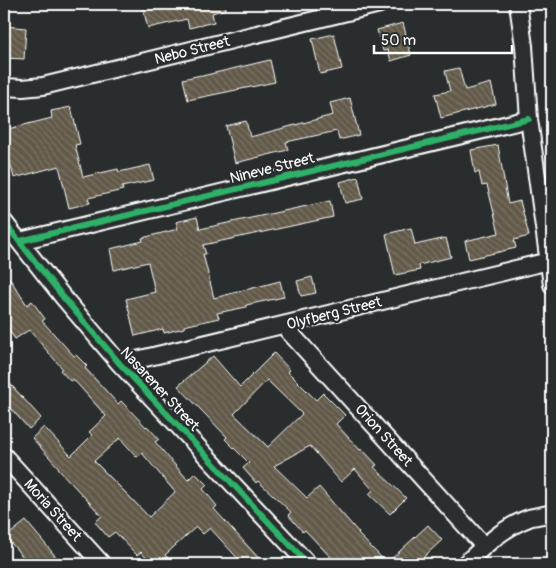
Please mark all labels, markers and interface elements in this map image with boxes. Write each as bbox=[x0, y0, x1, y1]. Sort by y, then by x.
scale bar bbox=[374, 22, 511, 54]
text: 50 m bbox=[381, 31, 416, 50]
street label: Nebo Street bbox=[153, 32, 233, 69]
street label: Nineve Street bbox=[228, 149, 317, 188]
street label: Olyfberg Street bbox=[285, 292, 384, 334]
street label: Nasarener Street bbox=[116, 343, 204, 436]
street label: Orion Street bbox=[351, 400, 417, 471]
street label: Moria Street bbox=[20, 475, 86, 546]

